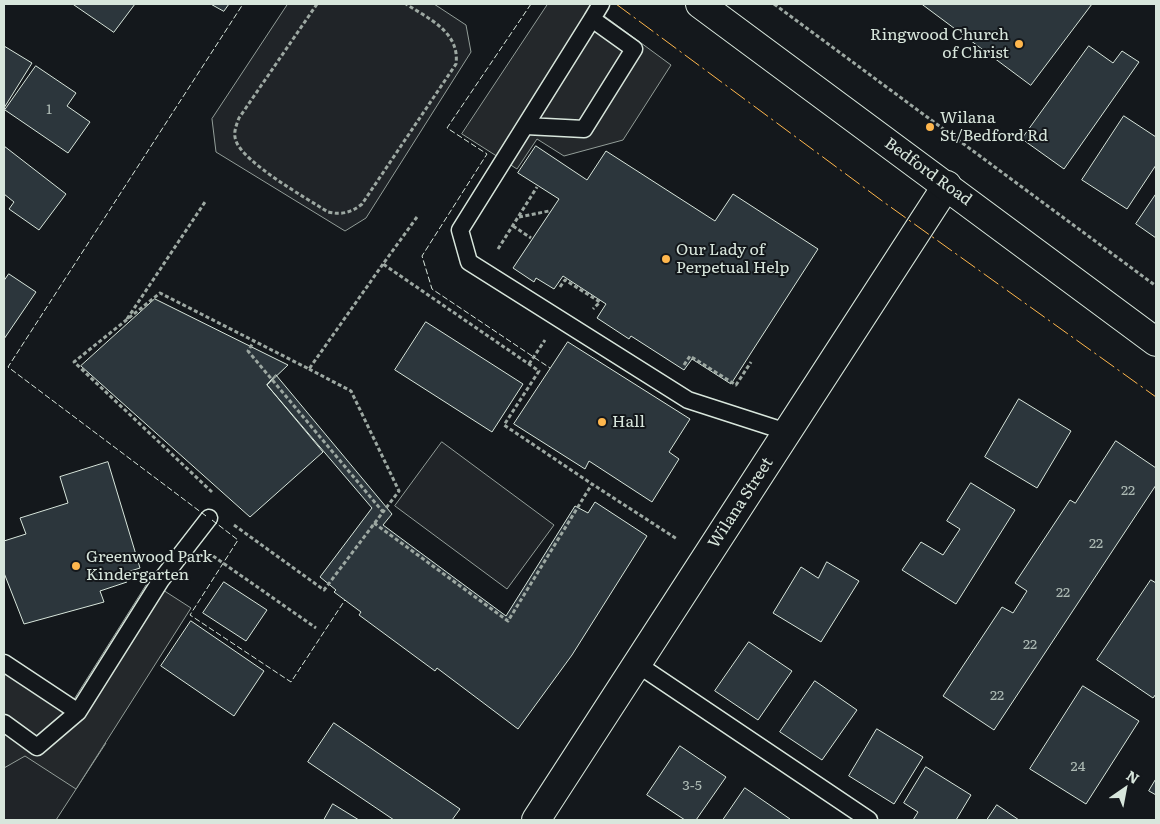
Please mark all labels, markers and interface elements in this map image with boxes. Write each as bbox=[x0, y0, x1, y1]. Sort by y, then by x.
place label: Ringwood Church of Christ bbox=[870, 25, 1009, 63]
marker: Ringwood Church of Christ bbox=[1013, 38, 1025, 50]
house number: 1 bbox=[46, 102, 52, 118]
place label: Wilana St/Bedford Rd bbox=[940, 108, 1048, 146]
marker: Wilana St/Bedford Rd bbox=[924, 121, 936, 133]
street label: Bedford Road bbox=[881, 134, 975, 210]
place label: Our Lady of Perpetual Help bbox=[676, 240, 789, 278]
marker: Our Lady of Perpetual Help bbox=[660, 253, 672, 265]
place label: Hall bbox=[612, 412, 645, 432]
marker: Hall bbox=[596, 416, 608, 428]
street label: Wilana Street bbox=[704, 454, 778, 552]
house number: 22 bbox=[1121, 483, 1135, 499]
house number: 22 bbox=[1089, 536, 1103, 552]
place label: Greenwood Park Kindergarten bbox=[86, 547, 212, 585]
marker: Greenwood Park Kindergarten bbox=[70, 560, 82, 572]
house number: 22 bbox=[1056, 585, 1070, 601]
house number: 22 bbox=[1023, 637, 1037, 653]
house number: 22 bbox=[990, 688, 1004, 704]
house number: 24 bbox=[1071, 759, 1085, 775]
north arrow bbox=[1100, 764, 1150, 814]
text: N bbox=[1123, 765, 1144, 788]
house number: 3-5 bbox=[682, 778, 702, 794]

